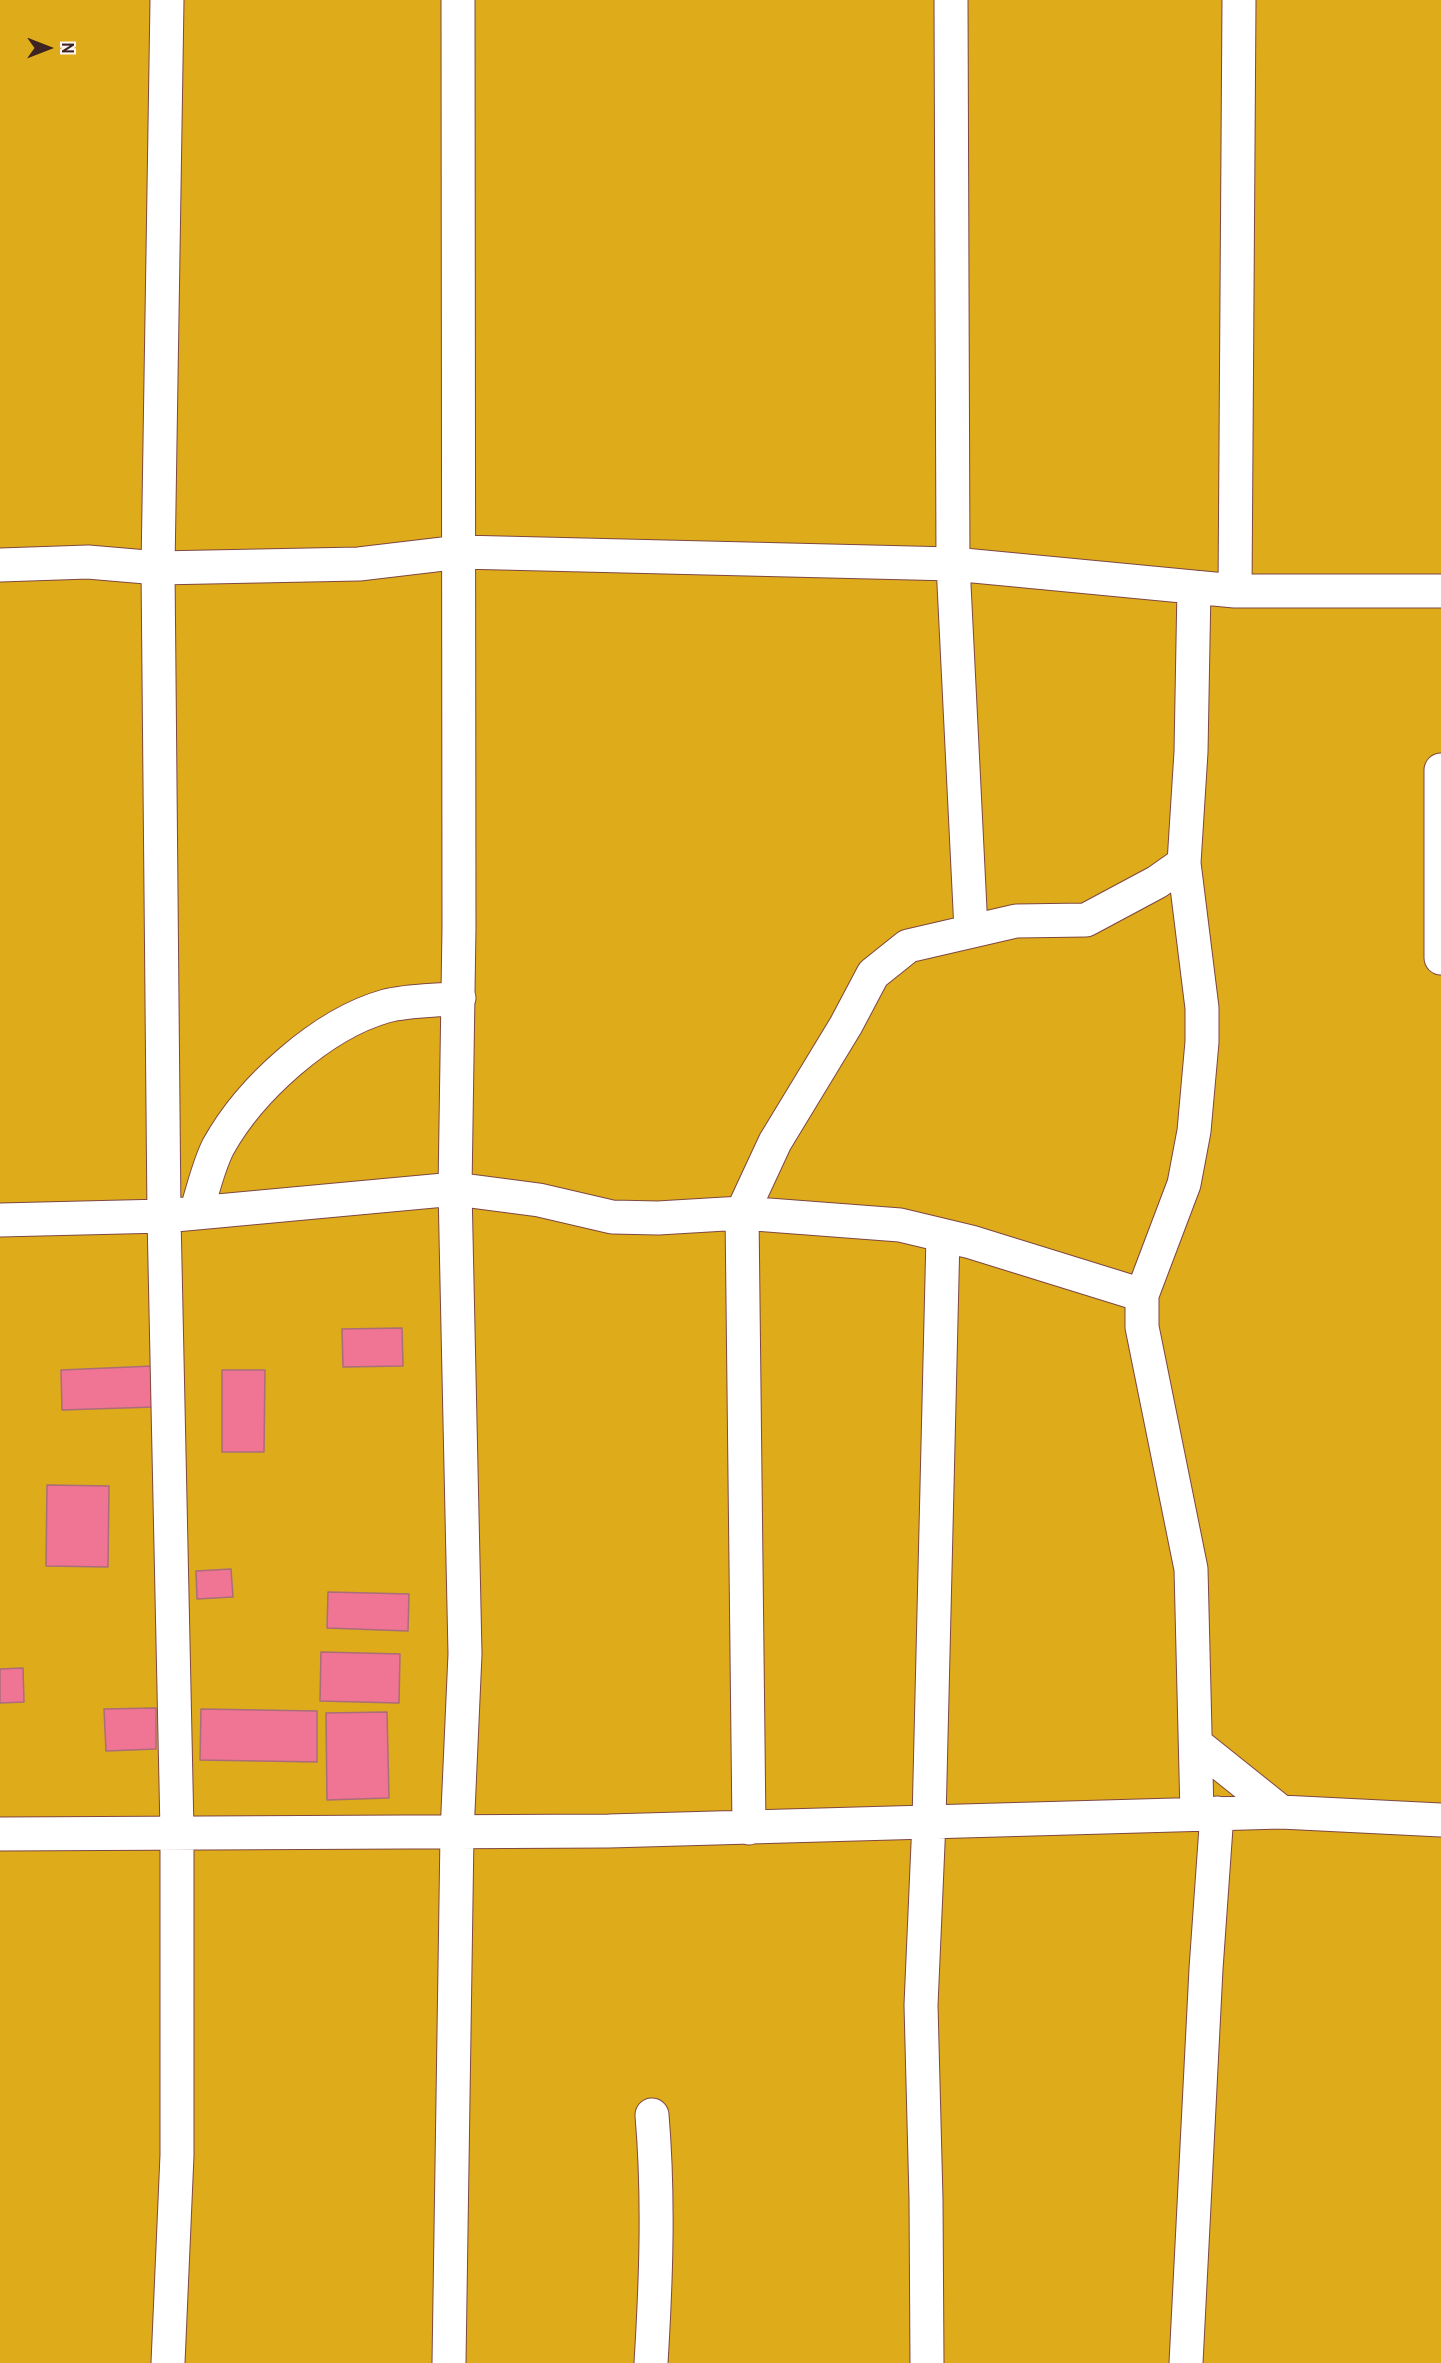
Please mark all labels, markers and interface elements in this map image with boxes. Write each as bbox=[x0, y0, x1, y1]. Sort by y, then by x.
north arrow bbox=[18, 18, 78, 78]
text: N bbox=[56, 42, 76, 54]

